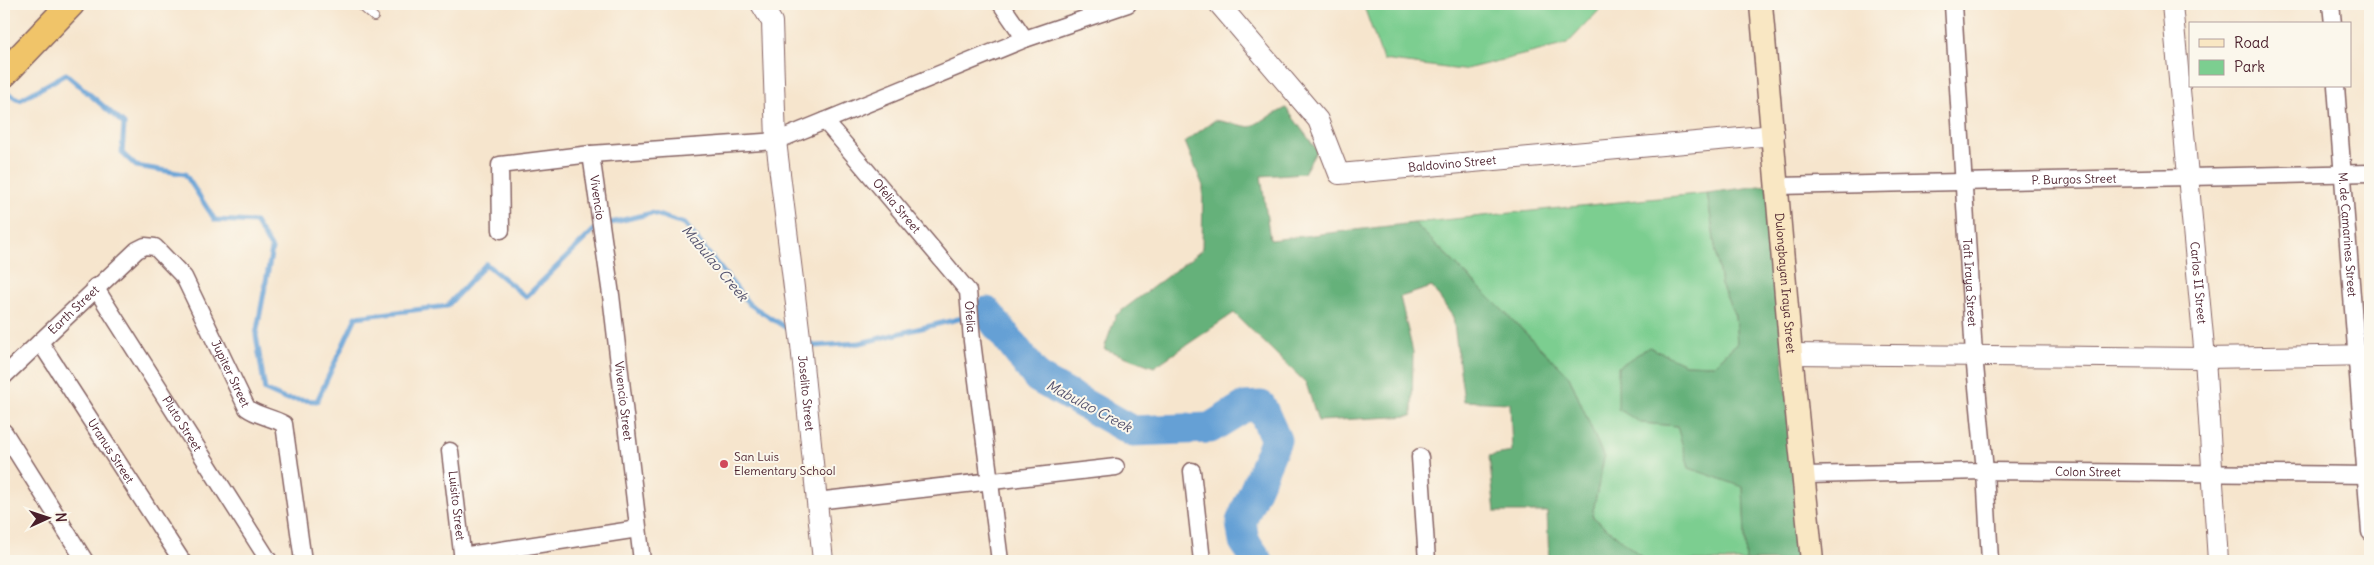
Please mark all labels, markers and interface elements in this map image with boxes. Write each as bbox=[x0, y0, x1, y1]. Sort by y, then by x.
legend bbox=[2189, 22, 2352, 88]
text: Road bbox=[2234, 33, 2269, 52]
text: Park bbox=[2234, 57, 2265, 76]
street label: Baldovino Street bbox=[1407, 152, 1497, 175]
street label: P. Burgos Street bbox=[2031, 171, 2117, 187]
street label: M. de Camarines Street bbox=[2336, 172, 2360, 297]
street label: Vivencio bbox=[587, 174, 608, 221]
street label: Ofelia Street bbox=[870, 175, 924, 236]
street label: Dulongbayan Iraya Street bbox=[1772, 212, 1799, 354]
water label: Mabulao Creek bbox=[678, 221, 753, 305]
street label: Taft Iraya Street bbox=[1960, 238, 1980, 327]
street label: Carlos II Street bbox=[2187, 241, 2210, 325]
street label: Earth Street bbox=[45, 282, 102, 337]
street label: Ofelia bbox=[962, 300, 979, 333]
street label: Jupiter Street bbox=[208, 337, 253, 409]
street label: Joselito Street bbox=[795, 355, 818, 432]
street label: Vivencio Street bbox=[612, 360, 636, 441]
water label: Mabulao Creek bbox=[1043, 376, 1136, 436]
street label: Pluto Street bbox=[159, 393, 205, 454]
street label: Uranus Street bbox=[85, 416, 138, 486]
place label: San Luis Elementary School bbox=[734, 449, 835, 478]
marker: San Luis Elementary School bbox=[718, 458, 730, 470]
street label: Colon Street bbox=[2055, 464, 2121, 479]
street label: Luisito Street bbox=[445, 470, 469, 541]
north arrow bbox=[22, 492, 72, 542]
text: N bbox=[52, 512, 70, 523]

